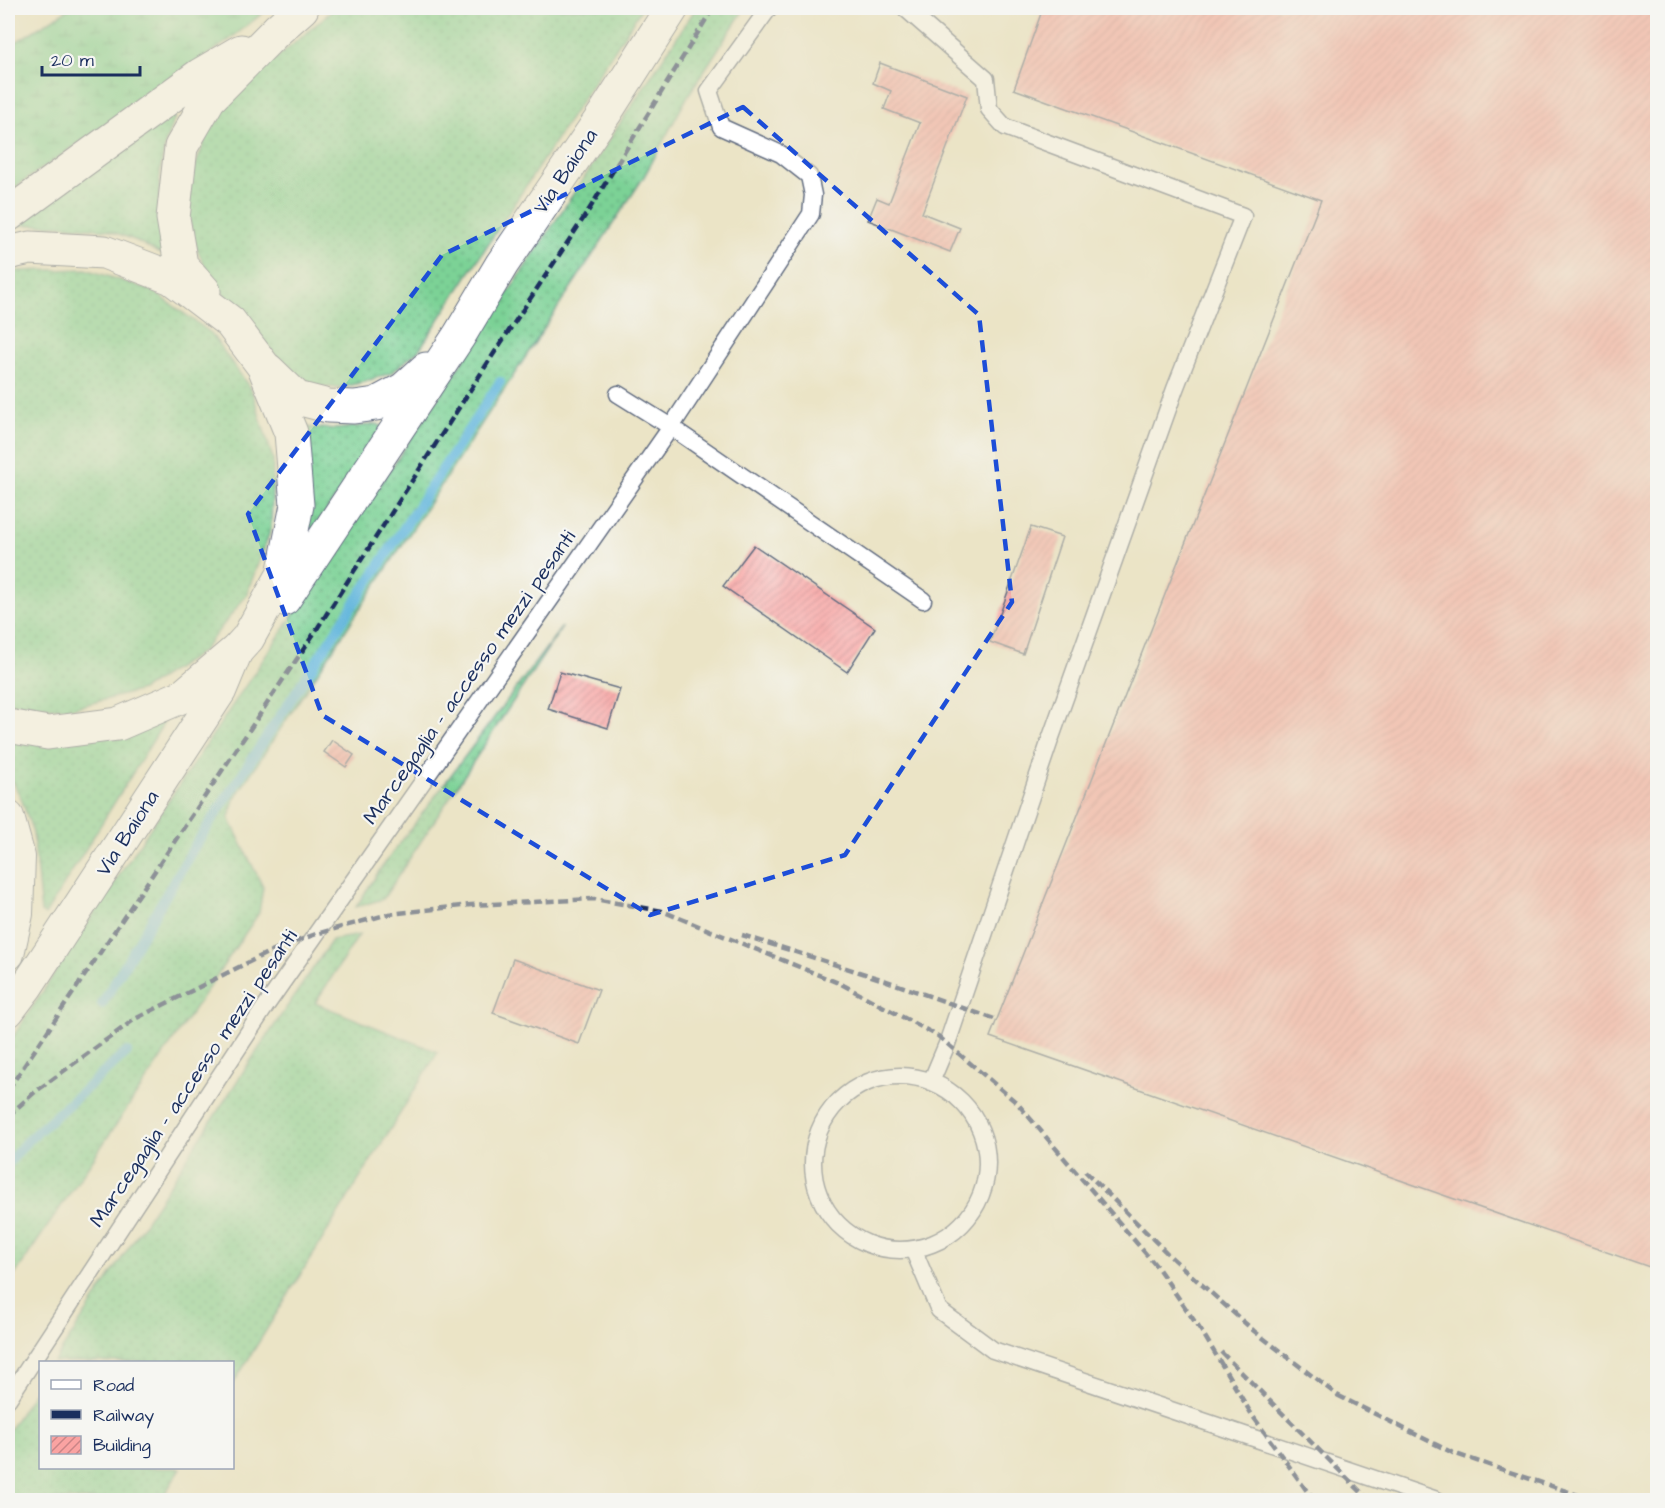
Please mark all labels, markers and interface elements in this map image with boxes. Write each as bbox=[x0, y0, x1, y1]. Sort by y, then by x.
scale bar bbox=[42, 39, 140, 77]
text: 20 m bbox=[51, 48, 94, 73]
street label: Via Baiona bbox=[526, 123, 605, 220]
street label: Marcegaglia - accesso mezzi pesanti bbox=[356, 524, 584, 832]
street label: Via Baiona bbox=[89, 784, 166, 882]
street label: Marcegaglia - accesso mezzi pesanti bbox=[83, 924, 306, 1234]
legend bbox=[39, 1361, 234, 1469]
text: Road bbox=[93, 1373, 134, 1398]
text: Railway bbox=[93, 1403, 154, 1429]
text: Building bbox=[93, 1433, 151, 1459]

